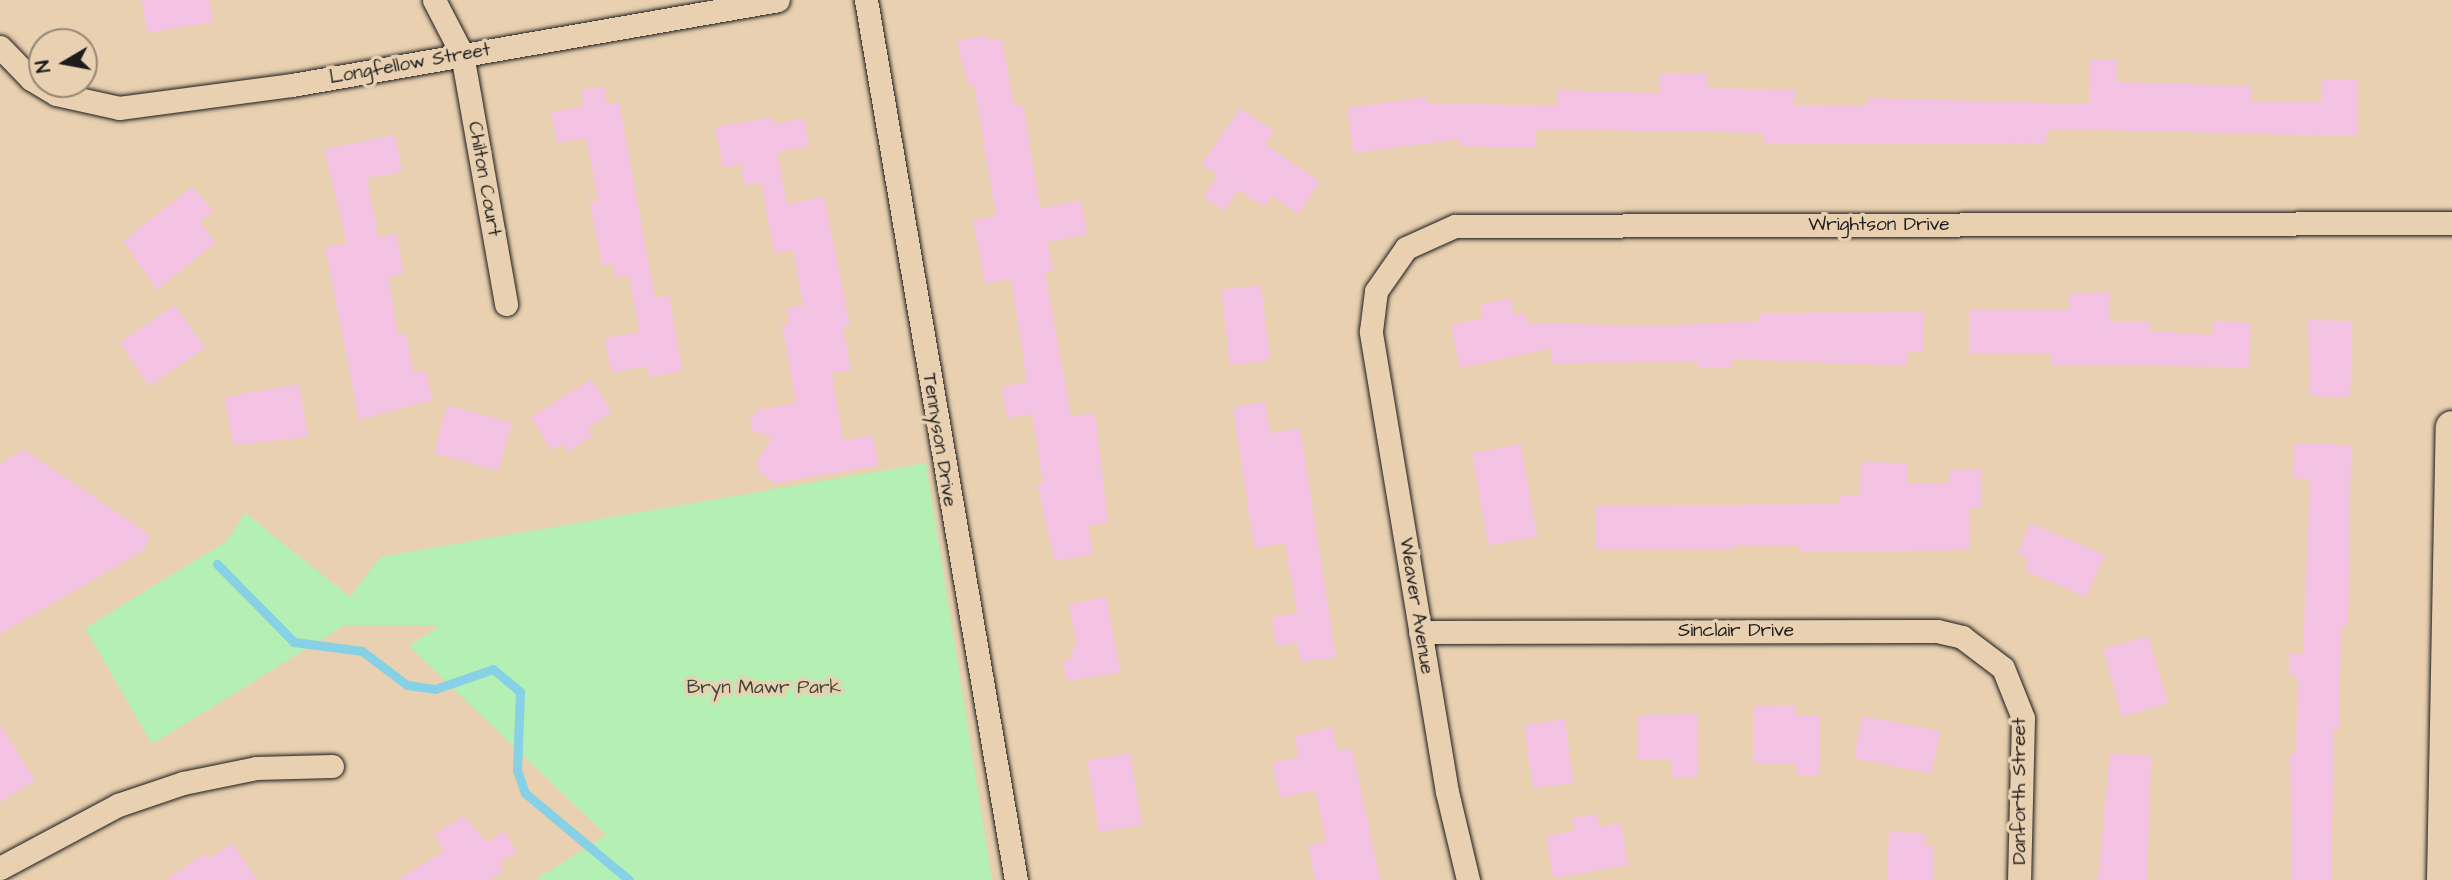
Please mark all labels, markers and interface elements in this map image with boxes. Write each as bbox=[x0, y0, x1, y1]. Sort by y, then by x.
north arrow bbox=[28, 28, 98, 98]
street label: Longfellow Street bbox=[328, 39, 492, 89]
text: N bbox=[29, 58, 58, 75]
street label: Chilton Court bbox=[463, 120, 505, 238]
street label: Wrightson Drive bbox=[1808, 214, 1950, 236]
street label: Tennyson Drive bbox=[917, 372, 961, 508]
street label: Weaver Avenue bbox=[1394, 536, 1438, 676]
street label: Sinclair Drive bbox=[1678, 620, 1794, 642]
park label: Bryn Mawr Park bbox=[687, 677, 841, 699]
street label: Danforth Street bbox=[2009, 717, 2031, 865]

